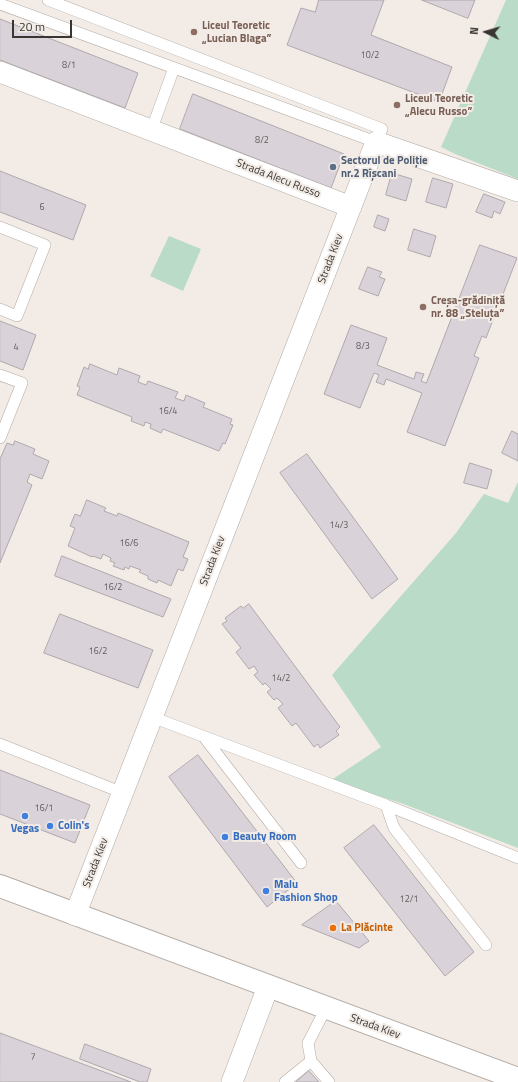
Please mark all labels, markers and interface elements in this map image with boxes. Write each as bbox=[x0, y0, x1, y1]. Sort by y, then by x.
scale bar bbox=[14, 12, 74, 38]
north arrow bbox=[466, 12, 506, 52]
text: 20 m bbox=[19, 17, 45, 36]
place label: Liceul Teoretic „Lucian Blaga” bbox=[202, 19, 271, 45]
text: N bbox=[466, 26, 482, 35]
marker: Liceul Teoretic „Lucian Blaga” bbox=[189, 27, 199, 37]
house number: 10/2 bbox=[361, 51, 379, 61]
house number: 8/1 bbox=[62, 61, 76, 71]
place label: Liceul Teoretic „Alecu Russo” bbox=[405, 92, 473, 118]
marker: Liceul Teoretic „Alecu Russo” bbox=[392, 100, 402, 110]
house number: 8/2 bbox=[255, 136, 269, 146]
place label: Sectorul de Poliție nr.2 Rîșcani bbox=[341, 154, 428, 180]
street label: Strada Alecu Russo bbox=[234, 157, 322, 201]
marker: Sectorul de Poliție nr.2 Rîșcani bbox=[328, 162, 338, 172]
house number: 6 bbox=[39, 203, 45, 213]
street label: Strada Kiev bbox=[315, 232, 347, 286]
place label: Creșa-grădiniță nr. 88 „Steluța” bbox=[431, 294, 505, 320]
marker: Creșa-grădiniță nr. 88 „Steluța” bbox=[418, 302, 428, 312]
house number: 8/3 bbox=[356, 342, 370, 352]
house number: 4 bbox=[13, 343, 19, 353]
house number: 16/4 bbox=[159, 407, 177, 417]
house number: 14/3 bbox=[330, 521, 348, 531]
street label: Strada Kiev bbox=[197, 534, 229, 588]
house number: 16/6 bbox=[120, 539, 138, 549]
house number: 16/2 bbox=[104, 583, 122, 593]
house number: 16/2 bbox=[89, 647, 107, 657]
house number: 14/2 bbox=[272, 674, 290, 684]
house number: 16/1 bbox=[35, 804, 53, 814]
marker: Vegas bbox=[20, 811, 30, 821]
place label: Colin's bbox=[58, 819, 89, 833]
marker: Colin's bbox=[45, 821, 55, 831]
place label: Vegas bbox=[11, 822, 39, 836]
place label: Beauty Room bbox=[233, 830, 297, 844]
marker: Beauty Room bbox=[220, 832, 230, 842]
street label: Strada Kiev bbox=[80, 836, 112, 890]
place label: Malu Fashion Shop bbox=[274, 878, 338, 904]
marker: Malu Fashion Shop bbox=[261, 886, 271, 896]
house number: 12/1 bbox=[400, 895, 418, 905]
place label: La Plăcinte bbox=[341, 921, 393, 935]
marker: La Plăcinte bbox=[328, 923, 338, 933]
street label: Strada Kiev bbox=[348, 1012, 402, 1042]
house number: 7 bbox=[30, 1053, 36, 1063]

